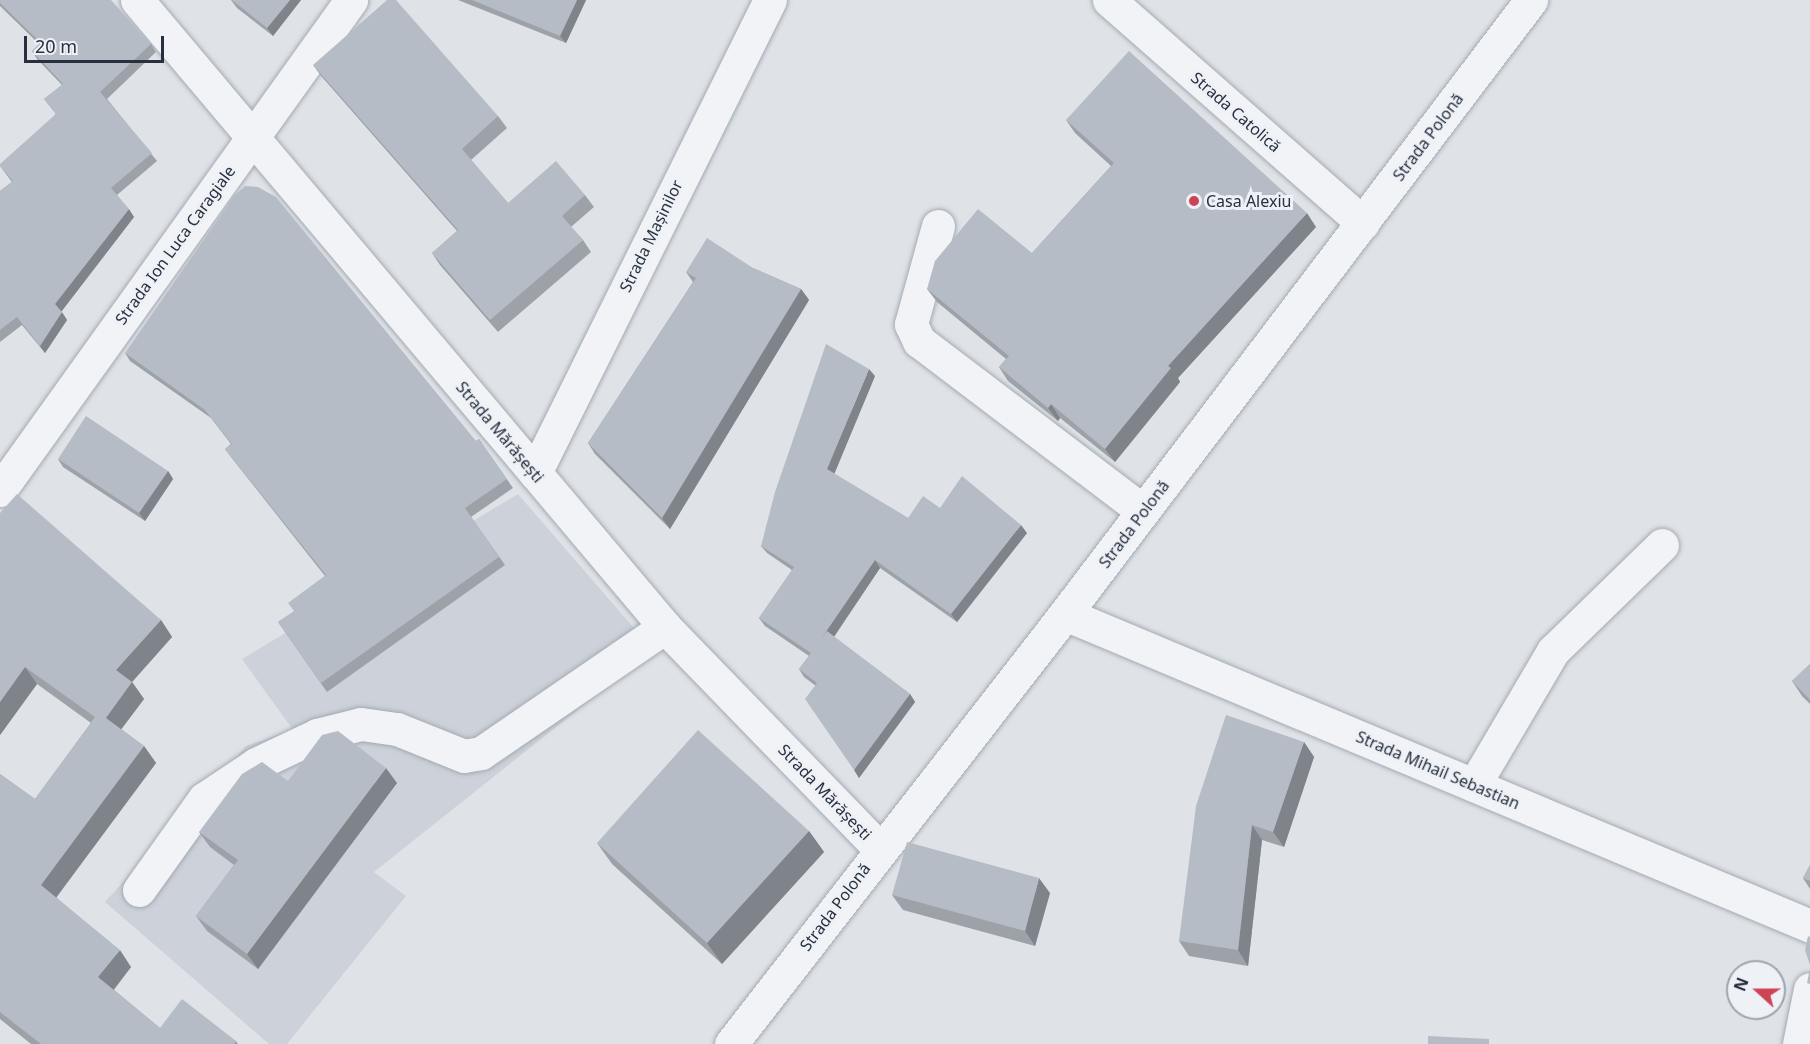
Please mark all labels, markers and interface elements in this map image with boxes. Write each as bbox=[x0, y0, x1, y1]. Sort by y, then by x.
scale bar bbox=[27, 24, 166, 62]
text: 20 m bbox=[35, 34, 77, 58]
street label: Strada Catolică bbox=[1187, 68, 1285, 156]
street label: Strada Polonă bbox=[1389, 89, 1467, 185]
street label: Strada Ion Luca Caragiale bbox=[111, 162, 239, 328]
street label: Strada Mașinilor bbox=[616, 177, 686, 295]
place label: Casa Alexiu bbox=[1206, 191, 1291, 211]
marker: Casa Alexiu bbox=[1187, 194, 1201, 208]
street label: Strada Mărășești bbox=[452, 378, 548, 486]
street label: Strada Polonă bbox=[1095, 476, 1173, 572]
street label: Strada Mihail Sebastian bbox=[1353, 727, 1523, 813]
street label: Strada Mărășești bbox=[774, 740, 876, 844]
street label: Strada Polonă bbox=[796, 859, 874, 955]
north arrow bbox=[1726, 960, 1786, 1020]
text: N bbox=[1728, 974, 1754, 994]

